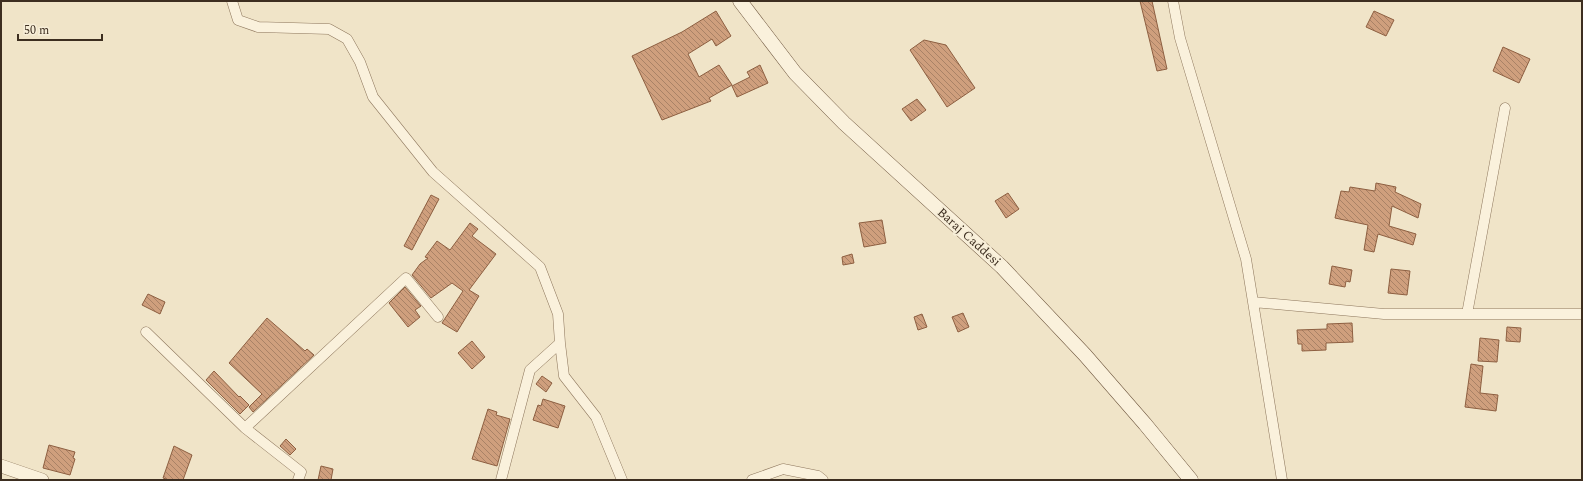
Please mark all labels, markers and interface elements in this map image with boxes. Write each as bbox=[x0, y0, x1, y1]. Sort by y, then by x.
scale bar bbox=[18, 16, 102, 42]
text: 50 m bbox=[24, 21, 49, 40]
street label: Baraj Caddesi bbox=[933, 203, 1005, 271]

